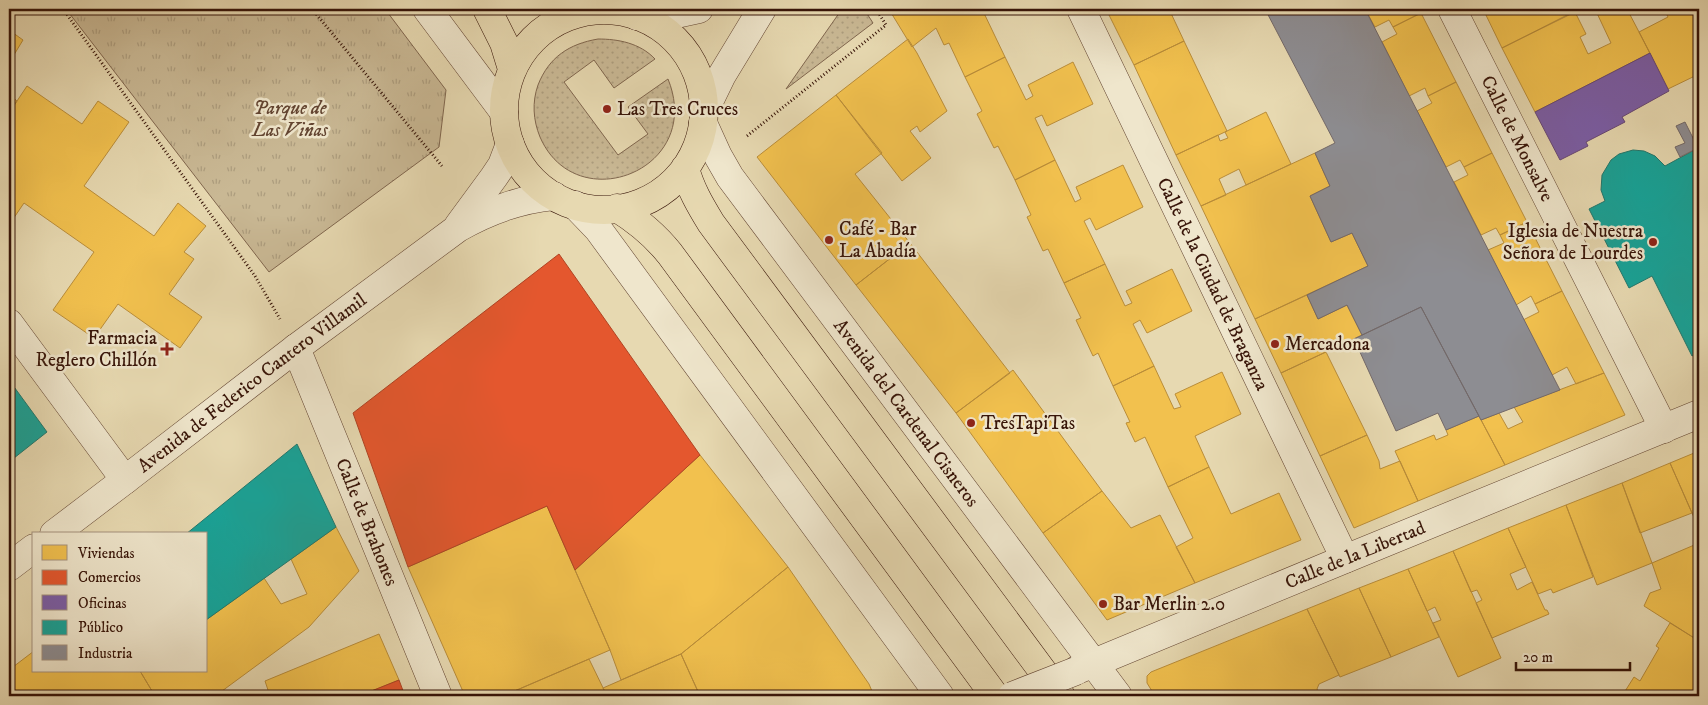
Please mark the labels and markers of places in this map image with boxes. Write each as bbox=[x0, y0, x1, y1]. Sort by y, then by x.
place label: Las Tres Cruces bbox=[617, 98, 738, 121]
marker: Las Tres Cruces bbox=[601, 103, 613, 115]
place label: Café - Bar La Abadía bbox=[839, 218, 917, 263]
place label: Iglesia de Nuestra Señora de Lourdes bbox=[1503, 220, 1643, 265]
marker: Café - Bar La Abadía bbox=[823, 234, 835, 246]
marker: Iglesia de Nuestra Señora de Lourdes bbox=[1647, 236, 1659, 248]
place label: Farmacia Reglero Chillón bbox=[35, 327, 157, 372]
place label: Mercadona bbox=[1285, 333, 1370, 356]
marker: Mercadona bbox=[1269, 338, 1281, 350]
marker: Farmacia Reglero Chillón bbox=[161, 343, 173, 355]
place label: TresTapiTas bbox=[981, 412, 1075, 435]
marker: TresTapiTas bbox=[965, 417, 977, 429]
place label: Bar Merlin 2.0 bbox=[1113, 593, 1225, 616]
marker: Bar Merlin 2.0 bbox=[1097, 598, 1109, 610]

